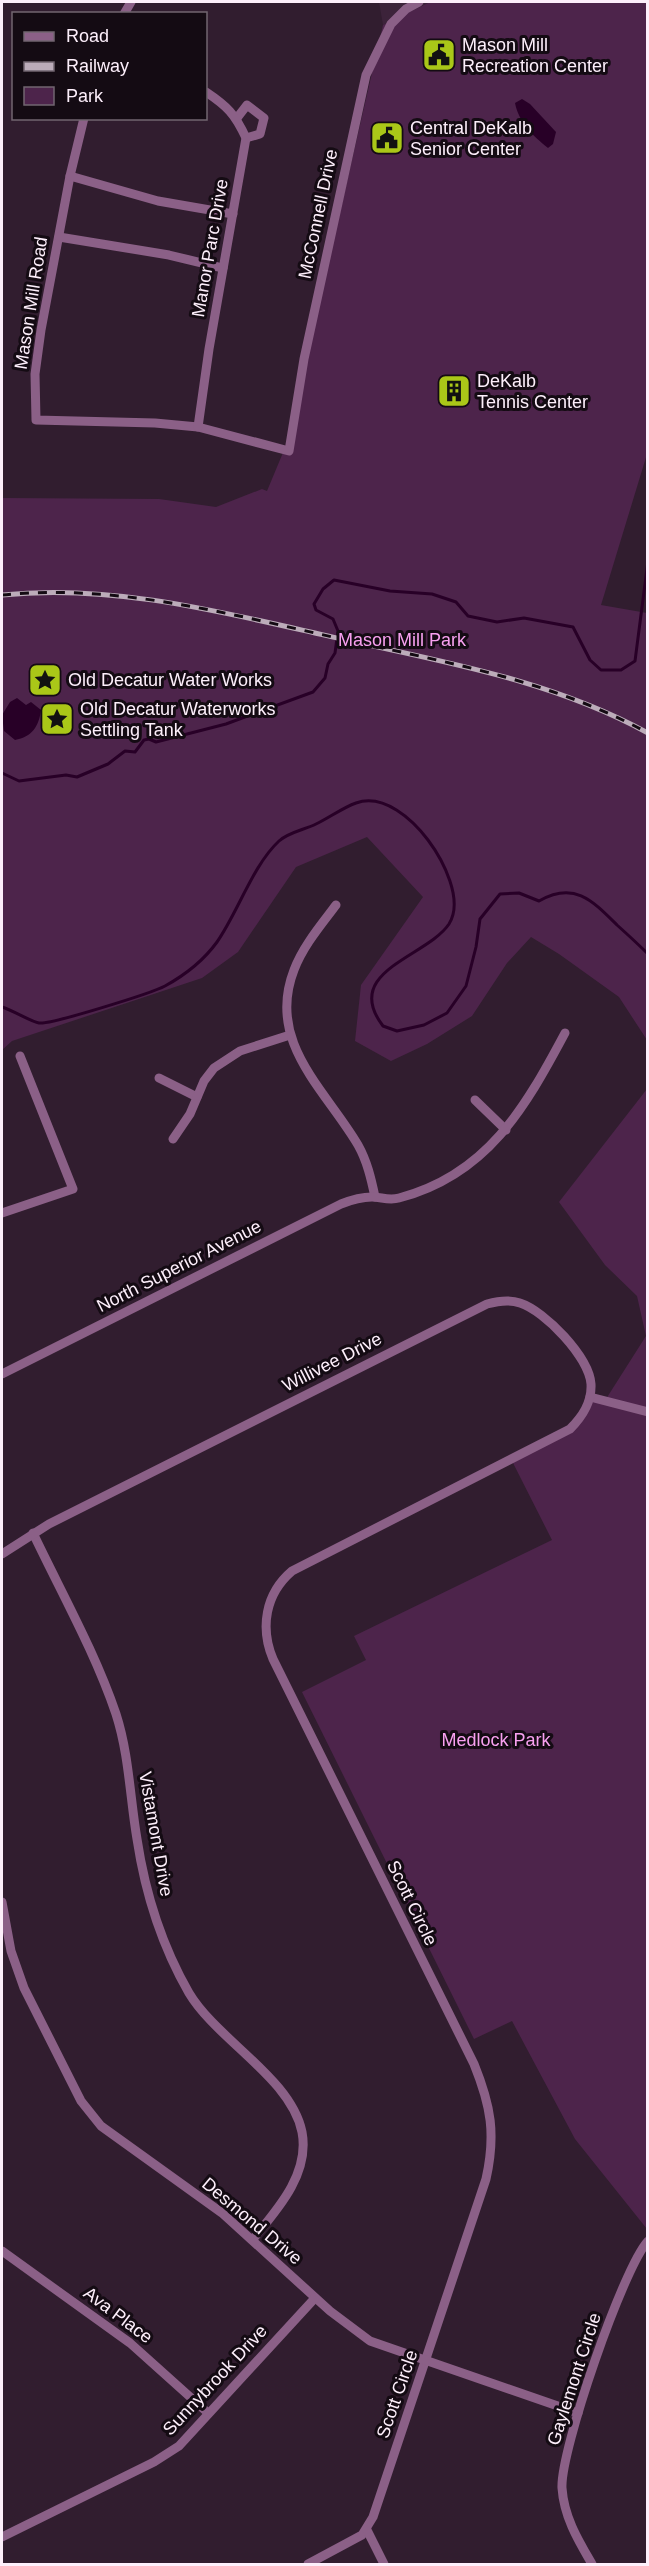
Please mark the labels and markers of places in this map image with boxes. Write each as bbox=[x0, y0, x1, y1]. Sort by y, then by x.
place label: Mason Mill Recreation Center bbox=[462, 35, 608, 76]
public building icon: Mason Mill Recreation Center bbox=[421, 37, 457, 73]
place label: Central DeKalb Senior Center bbox=[410, 118, 532, 159]
public building icon: Central DeKalb Senior Center bbox=[369, 120, 405, 156]
place label: DeKalb Tennis Center bbox=[477, 371, 588, 412]
building icon: DeKalb Tennis Center bbox=[436, 373, 472, 409]
place icon: Old Decatur Water Works bbox=[27, 662, 63, 698]
place label: Old Decatur Water Works bbox=[68, 670, 272, 690]
place label: Old Decatur Waterworks Settling Tank bbox=[80, 699, 275, 740]
place icon: Old Decatur Waterworks Settling Tank bbox=[39, 701, 75, 737]

